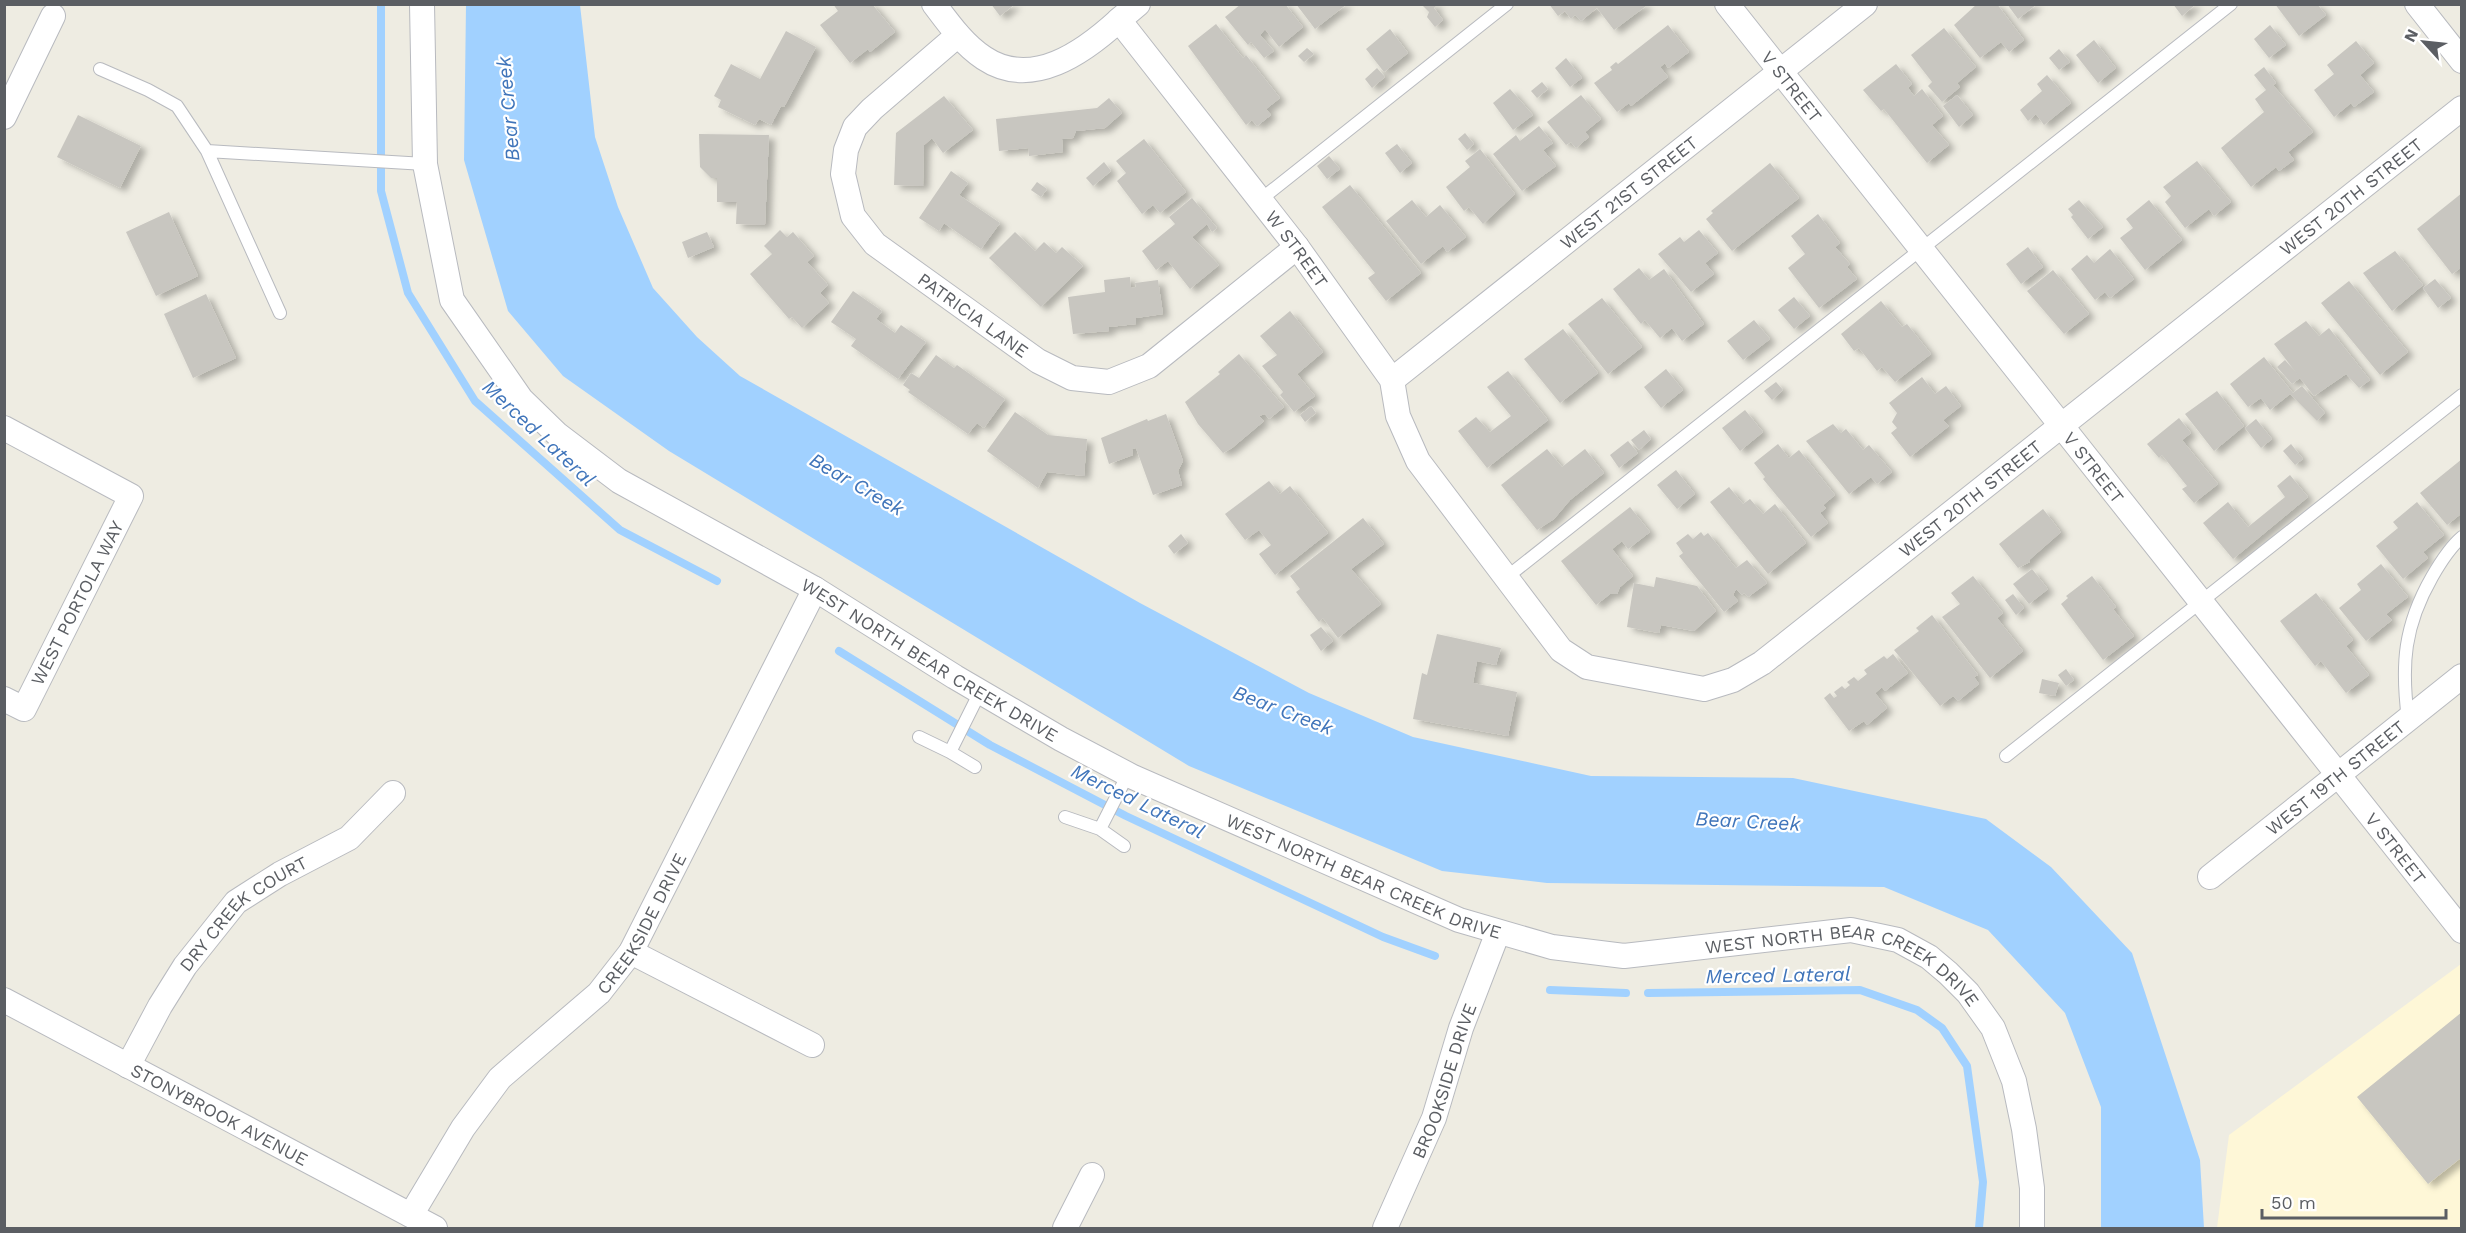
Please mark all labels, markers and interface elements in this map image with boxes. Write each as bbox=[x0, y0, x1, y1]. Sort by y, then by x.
north arrow bbox=[2394, 12, 2454, 72]
text: N bbox=[2400, 26, 2422, 45]
street label: V STREET bbox=[1758, 46, 1827, 126]
water label: Bear Creek bbox=[491, 54, 525, 162]
street label: WEST 21ST STREET bbox=[1556, 131, 1701, 253]
street label: WEST 20TH STREET bbox=[2275, 133, 2426, 259]
street label: W STREET bbox=[1262, 206, 1333, 291]
street label: PATRICIA LANE bbox=[914, 268, 1033, 361]
water label: Merced Lateral bbox=[478, 375, 600, 491]
street label: V STREET bbox=[2060, 427, 2129, 507]
street label: WEST 20TH STREET bbox=[1894, 435, 2045, 561]
water label: Bear Creek bbox=[805, 447, 909, 521]
street label: WEST PORTOLA WAY bbox=[26, 517, 128, 689]
street label: WEST NORTH BEAR CREEK DRIVE bbox=[798, 573, 1062, 746]
water label: Bear Creek bbox=[1230, 680, 1337, 740]
street label: WEST 19TH STREET bbox=[2261, 715, 2409, 839]
water label: Merced Lateral bbox=[1067, 758, 1209, 844]
water label: Bear Creek bbox=[1695, 806, 1802, 836]
street label: V STREET bbox=[2362, 808, 2431, 888]
street label: WEST NORTH BEAR CREEK DRIVE bbox=[1223, 809, 1504, 942]
street label: CREEKSIDE DRIVE bbox=[592, 849, 690, 998]
street label: DRY CREEK COURT bbox=[175, 851, 311, 975]
street label: WEST NORTH BEAR CREEK DRIVE bbox=[1704, 919, 1984, 1010]
water label: Merced Lateral bbox=[1705, 962, 1851, 988]
street label: BROOKSIDE DRIVE bbox=[1407, 1000, 1480, 1161]
street label: STONYBROOK AVENUE bbox=[128, 1059, 312, 1169]
scale bar bbox=[2262, 1182, 2446, 1220]
text: 50 m bbox=[2271, 1192, 2316, 1213]

